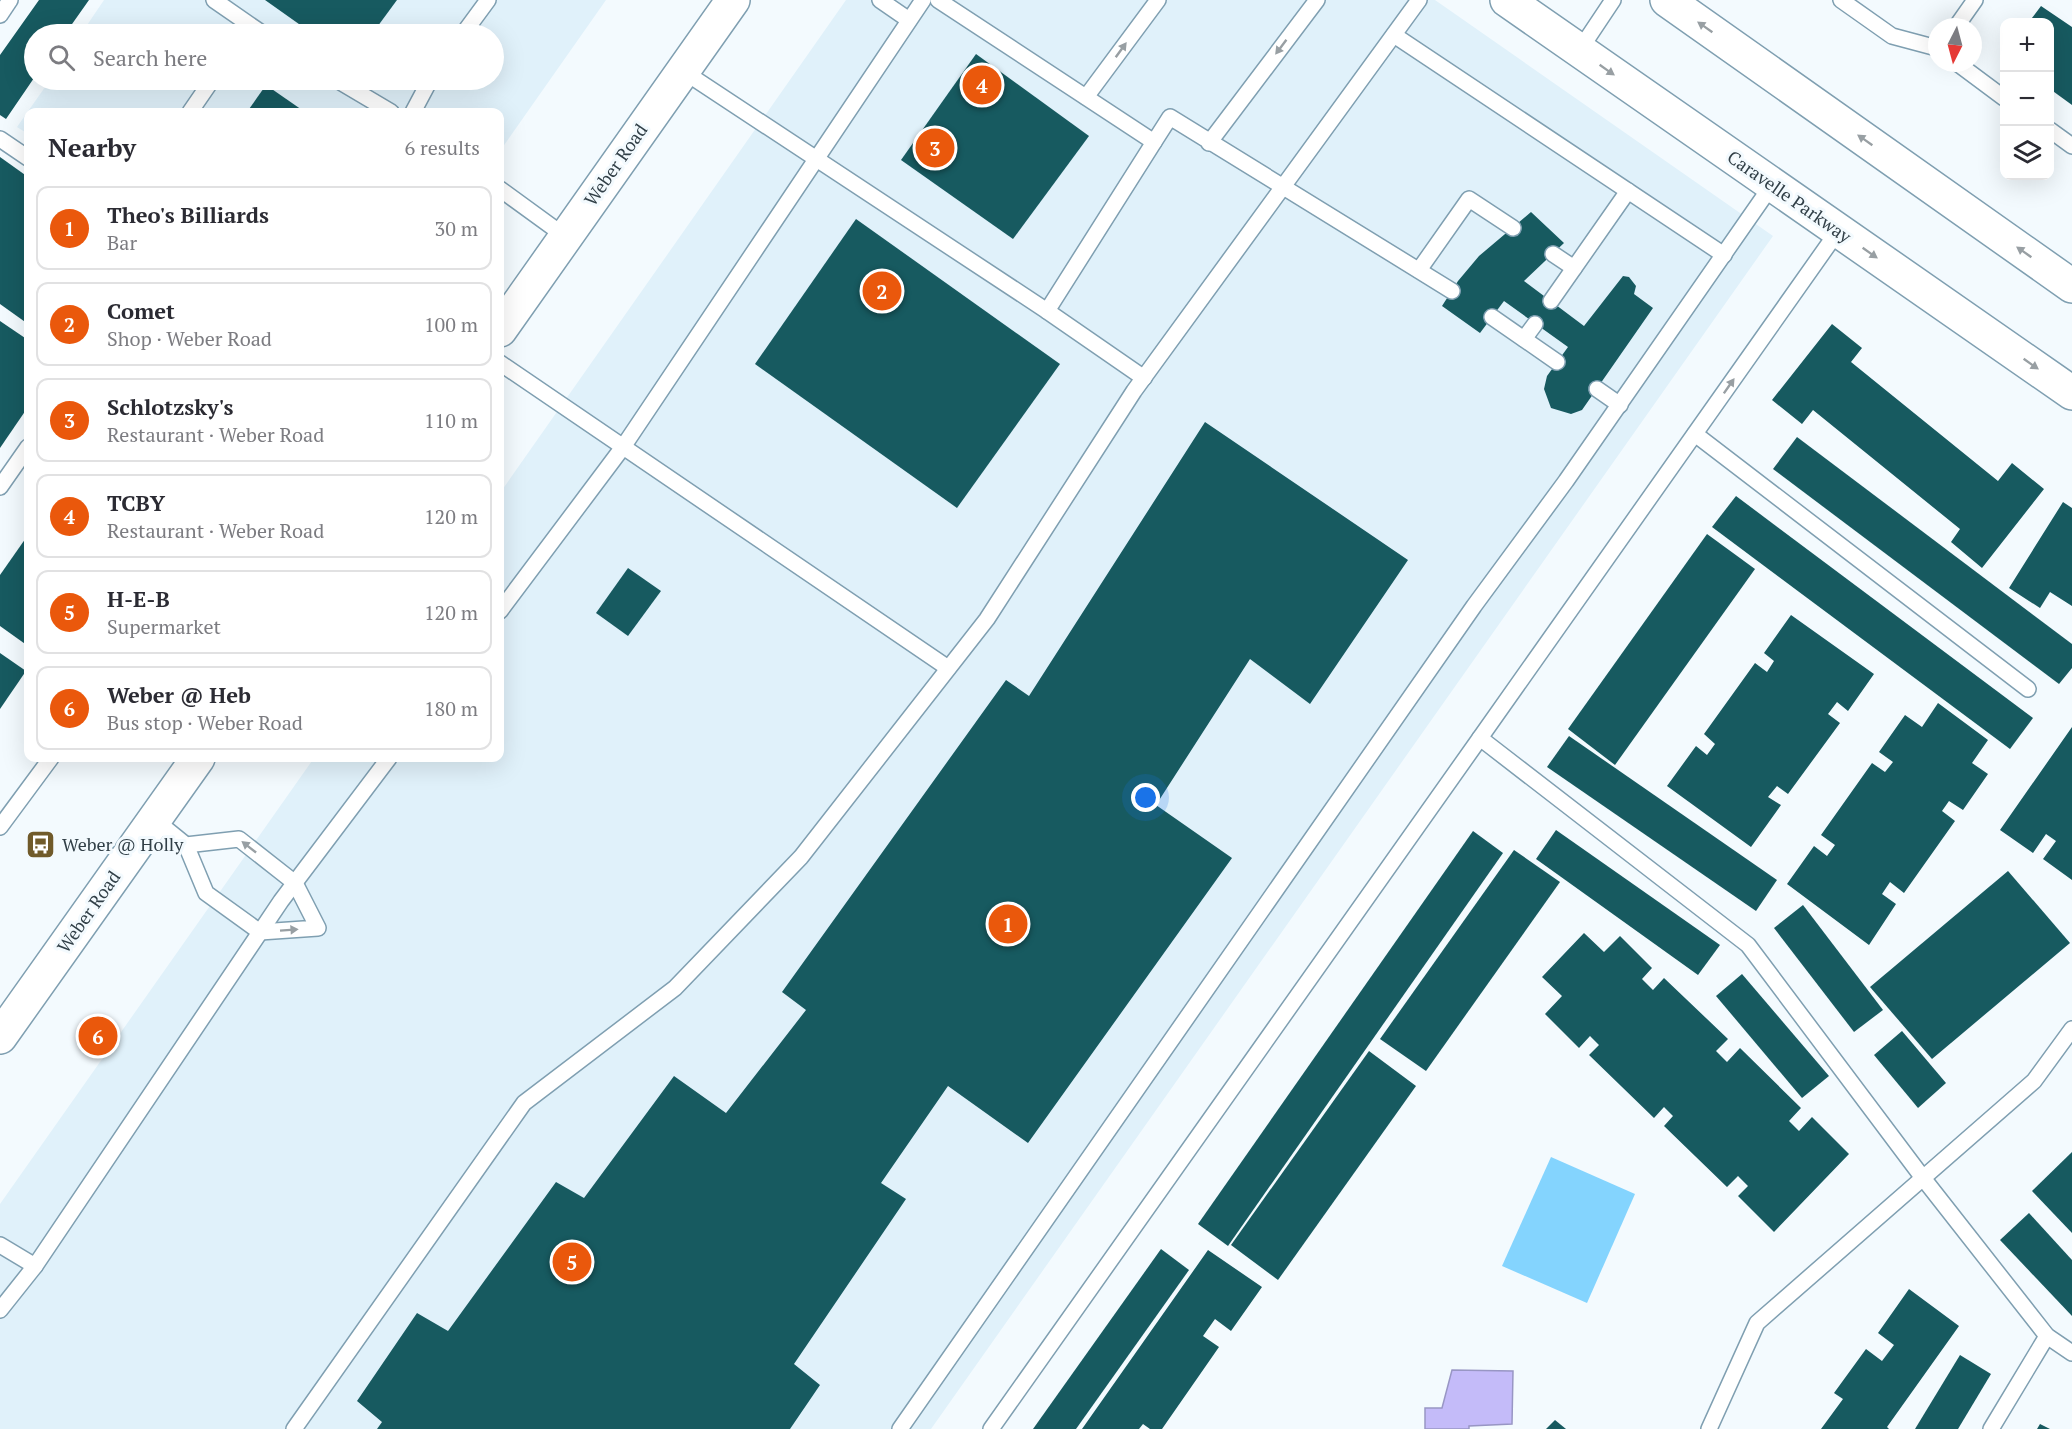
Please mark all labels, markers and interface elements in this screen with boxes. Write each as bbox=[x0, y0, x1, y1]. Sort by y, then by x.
north arrow bbox=[1928, 18, 1982, 72]
map controls bbox=[2000, 18, 2054, 180]
button: + bbox=[2000, 18, 2054, 72]
one-way arrow bbox=[1698, 22, 1713, 34]
search box bbox=[24, 24, 504, 90]
one-way arrow bbox=[1276, 39, 1288, 54]
icon: search bbox=[45, 41, 78, 74]
one-way arrow bbox=[1115, 42, 1127, 58]
text: Search here bbox=[93, 43, 207, 72]
pin: 4 bbox=[962, 62, 1002, 107]
one-way arrow bbox=[1598, 64, 1614, 76]
button: − bbox=[2000, 72, 2054, 126]
street label: Weber Road bbox=[578, 119, 652, 210]
pin: 3 bbox=[916, 126, 954, 170]
button: layers bbox=[2000, 126, 2054, 180]
text: Nearby bbox=[48, 130, 136, 164]
text: 6 results bbox=[405, 134, 480, 161]
one-way arrow bbox=[1857, 134, 1873, 146]
street label: Caravelle Parkway bbox=[1723, 144, 1857, 248]
text: Theo's Billiards bbox=[107, 200, 269, 229]
text: 1 bbox=[64, 215, 75, 242]
text: 30 m bbox=[435, 215, 478, 242]
text: Bar bbox=[107, 229, 137, 256]
one-way arrow bbox=[2017, 246, 2033, 258]
one-way arrow bbox=[1862, 247, 1878, 259]
pin: 2 bbox=[862, 268, 902, 314]
text: Comet bbox=[107, 296, 175, 325]
text: 2 bbox=[64, 311, 75, 338]
text: 100 m bbox=[424, 311, 478, 338]
text: Shop · Weber Road bbox=[107, 325, 272, 352]
one-way arrow bbox=[2022, 358, 2038, 370]
one-way arrow bbox=[1722, 379, 1734, 394]
text: Schlotzsky's bbox=[107, 392, 234, 421]
text: 3 bbox=[64, 407, 75, 434]
text: 110 m bbox=[424, 407, 478, 434]
text: Restaurant · Weber Road bbox=[107, 421, 324, 448]
text: TCBY bbox=[107, 488, 165, 517]
text: 4 bbox=[64, 503, 75, 530]
text: 120 m bbox=[424, 503, 478, 530]
text: Restaurant · Weber Road bbox=[107, 517, 324, 544]
text: H-E-B bbox=[107, 584, 170, 613]
text: 5 bbox=[64, 599, 75, 626]
text: 120 m bbox=[424, 599, 478, 626]
text: Supermarket bbox=[107, 613, 221, 640]
text: Weber @ Heb bbox=[107, 680, 251, 709]
text: 6 bbox=[64, 695, 75, 722]
text: 180 m bbox=[424, 695, 478, 722]
text: Bus stop · Weber Road bbox=[107, 709, 303, 736]
your location bbox=[1131, 783, 1160, 812]
bus stop icon: Weber @ Holly bbox=[25, 829, 57, 861]
place label: Weber @ Holly bbox=[62, 832, 184, 856]
one-way arrow bbox=[241, 840, 257, 853]
street label: Weber Road bbox=[51, 866, 125, 957]
pin: 1 bbox=[988, 902, 1028, 946]
one-way arrow bbox=[280, 925, 299, 934]
pin: 6 bbox=[78, 1014, 118, 1058]
pin: 5 bbox=[552, 1240, 592, 1284]

